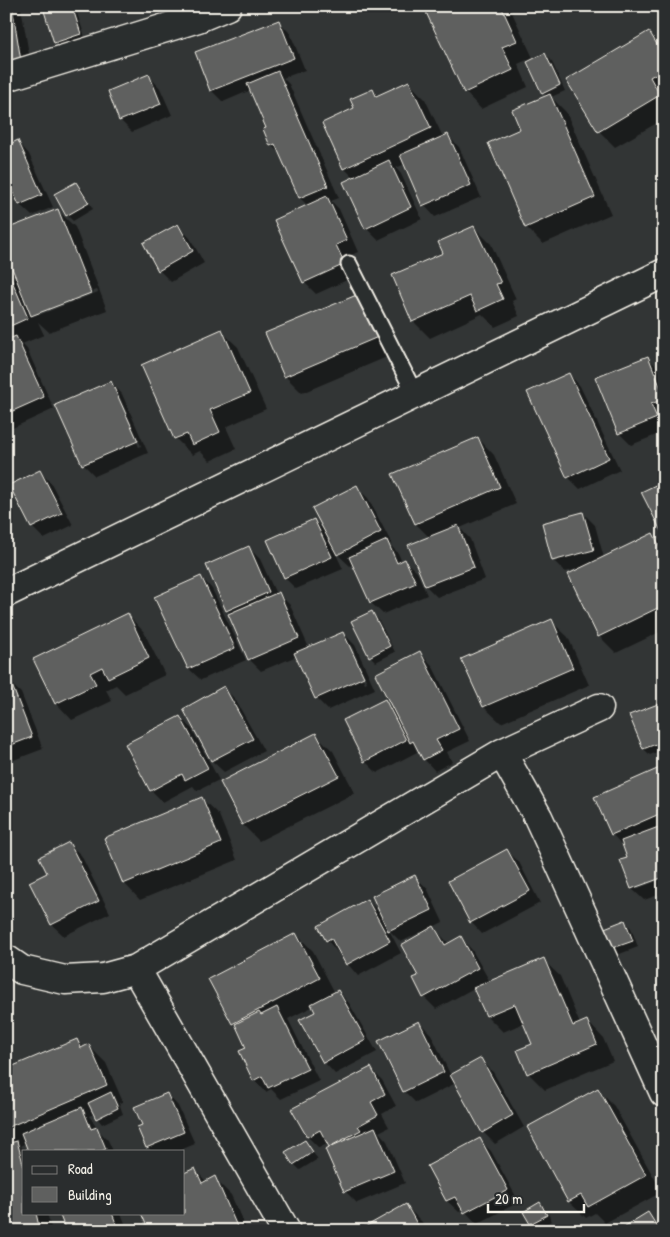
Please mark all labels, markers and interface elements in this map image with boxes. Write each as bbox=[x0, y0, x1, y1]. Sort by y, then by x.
legend bbox=[22, 1150, 185, 1214]
text: Road bbox=[68, 1158, 93, 1179]
scale bar bbox=[488, 1182, 584, 1214]
text: Building bbox=[68, 1184, 112, 1205]
text: 20 m bbox=[495, 1188, 522, 1209]

